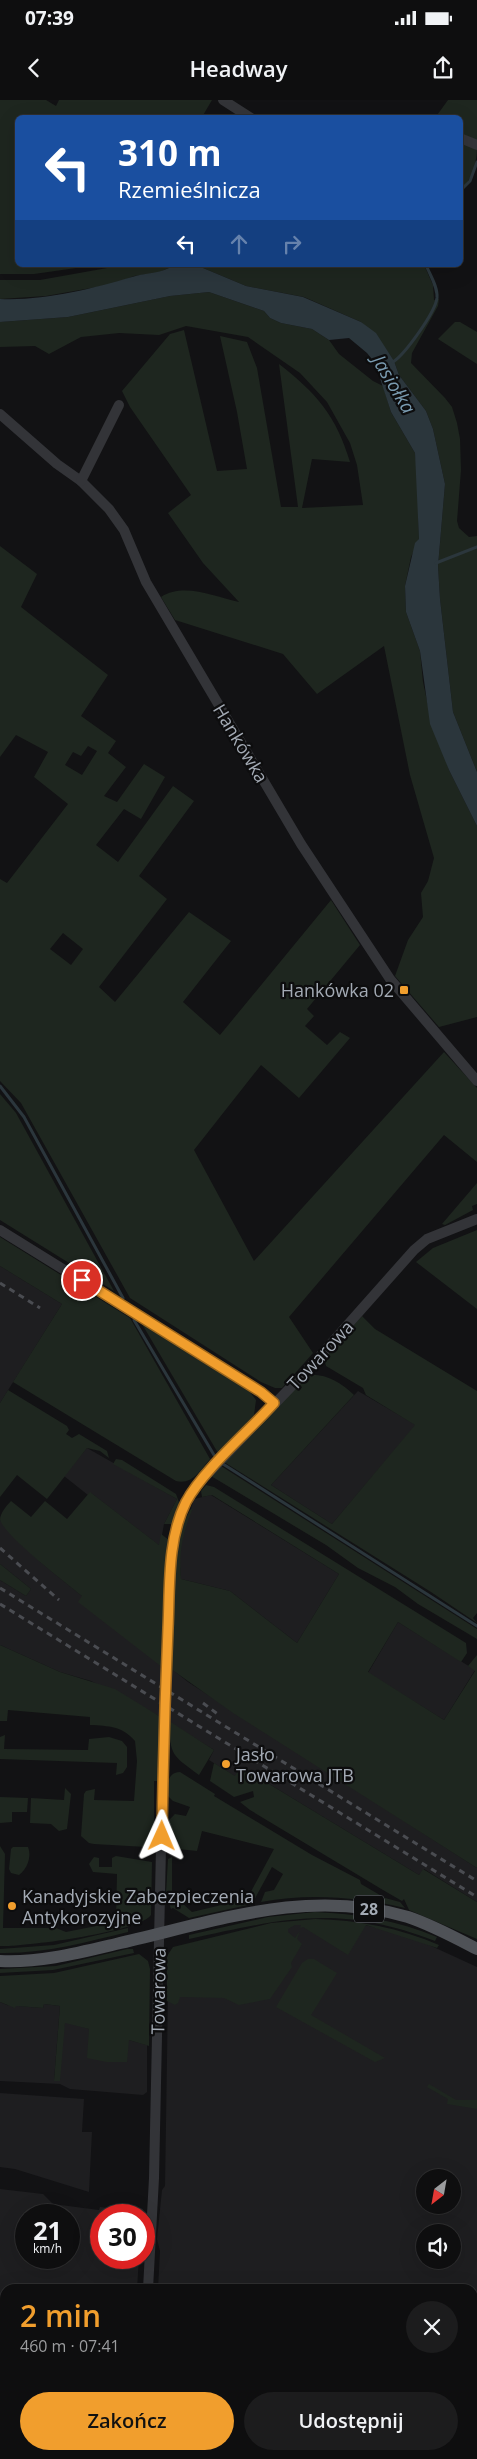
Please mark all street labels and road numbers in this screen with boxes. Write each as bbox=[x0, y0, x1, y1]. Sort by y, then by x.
street label: Hankówka bbox=[208, 699, 274, 787]
street label: Towarowa bbox=[282, 1315, 358, 1395]
road number: 28 bbox=[354, 1896, 384, 1922]
street label: Towarowa bbox=[145, 1947, 171, 2035]

